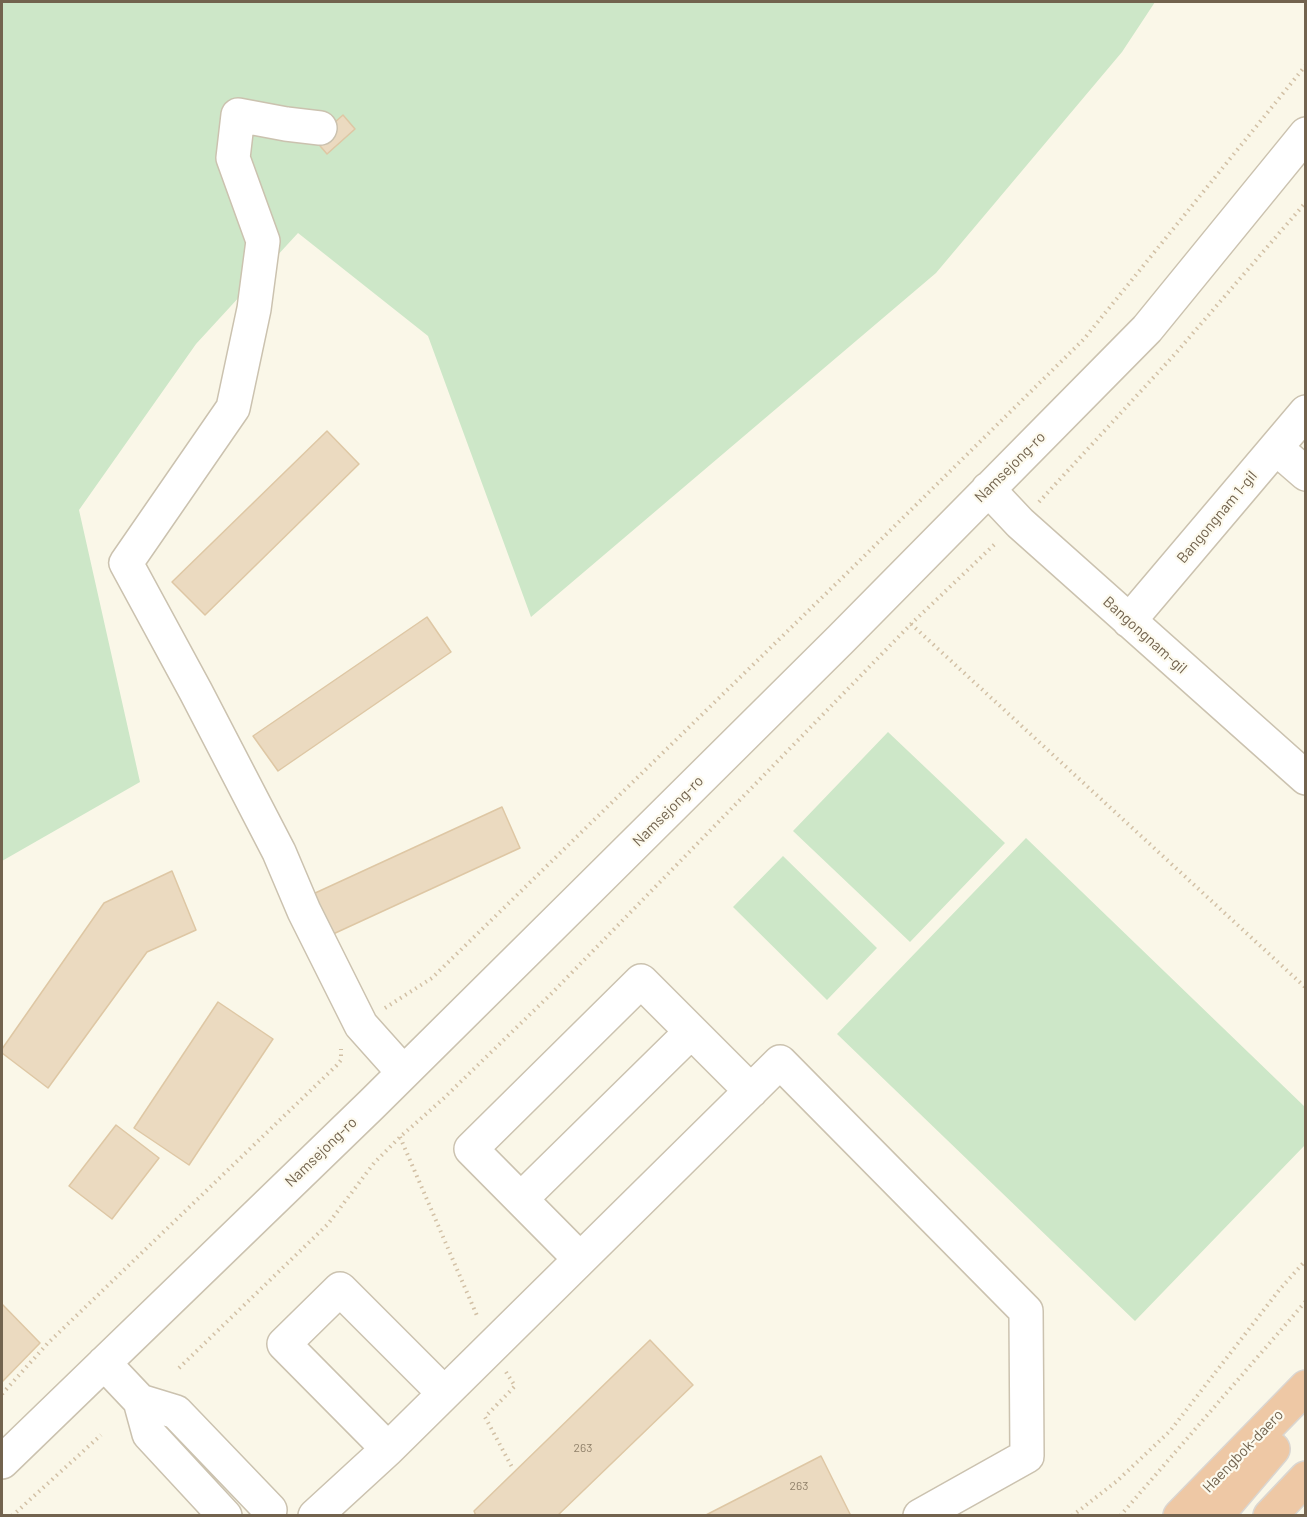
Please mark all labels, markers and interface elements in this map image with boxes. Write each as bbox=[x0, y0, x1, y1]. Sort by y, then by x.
street label: Namsejong-ro bbox=[971, 428, 1049, 506]
street label: Bangongnam 1-gil bbox=[1173, 467, 1261, 567]
street label: Bangongnam-gil bbox=[1099, 593, 1191, 677]
street label: Namsejong-ro bbox=[629, 772, 707, 850]
street label: Namsejong-ro bbox=[281, 1113, 361, 1191]
street label: Haengbok-daero bbox=[1199, 1406, 1287, 1496]
house number: 263 bbox=[574, 1441, 592, 1455]
house number: 263 bbox=[790, 1479, 808, 1493]

